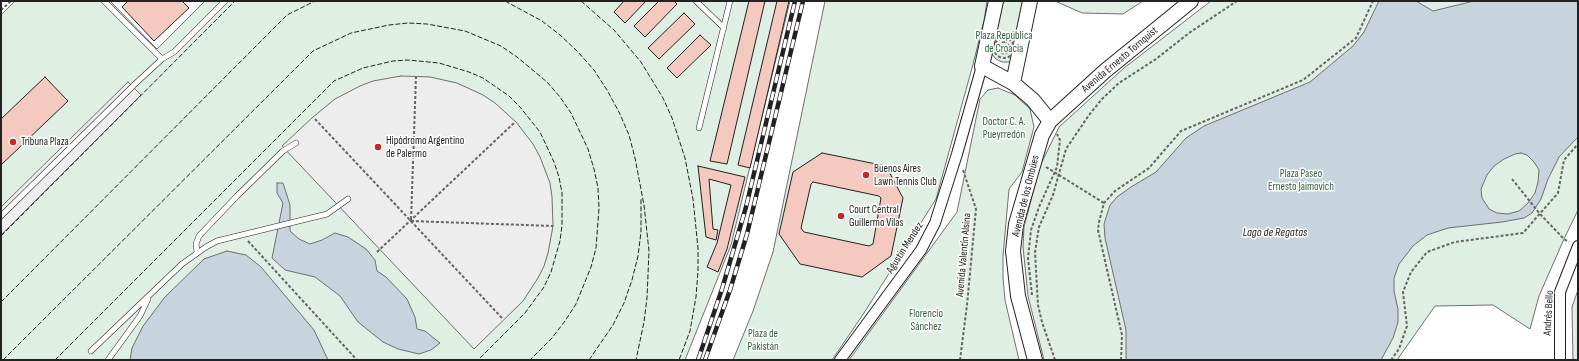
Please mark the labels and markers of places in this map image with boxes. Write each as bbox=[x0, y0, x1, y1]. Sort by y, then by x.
place label: Hipódromo Argentino de Palermo bbox=[386, 134, 464, 160]
place label: Tribuna Plaza bbox=[21, 135, 69, 149]
marker: Tribuna Plaza bbox=[8, 137, 18, 147]
marker: Hipódromo Argentino de Palermo bbox=[373, 142, 383, 152]
place label: Buenos Aires Lawn Tennis Club bbox=[874, 162, 937, 188]
marker: Buenos Aires Lawn Tennis Club bbox=[861, 170, 871, 180]
place label: Court Central Guillermo Vilas bbox=[849, 203, 903, 229]
marker: Court Central Guillermo Vilas bbox=[836, 211, 846, 221]

